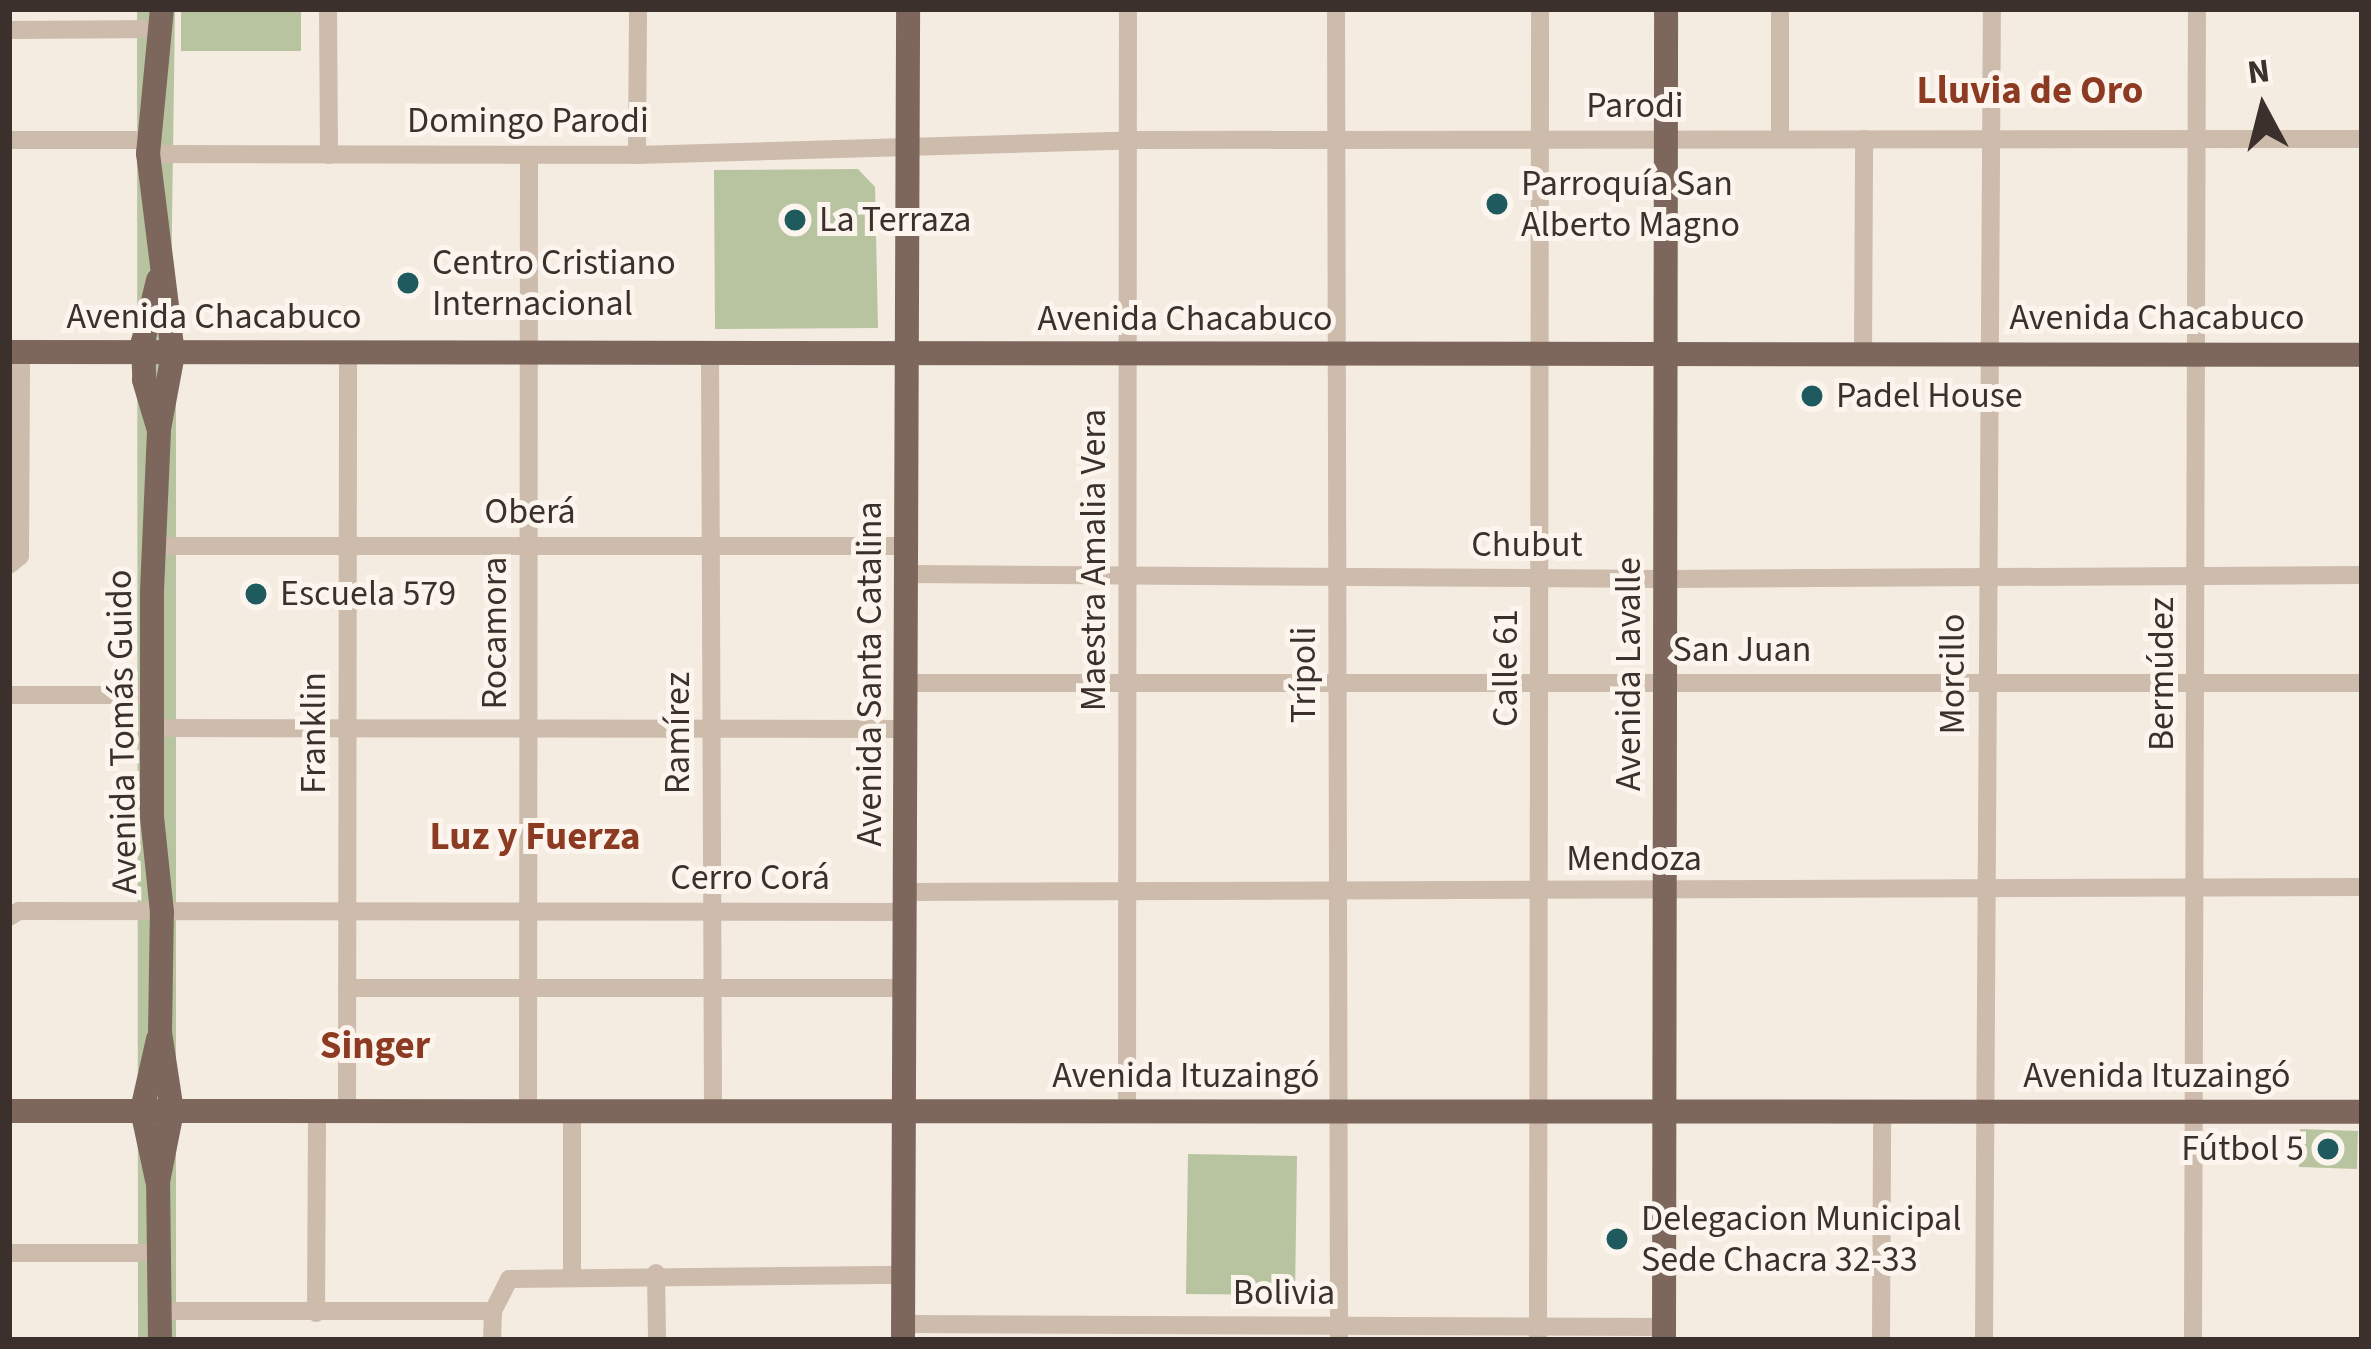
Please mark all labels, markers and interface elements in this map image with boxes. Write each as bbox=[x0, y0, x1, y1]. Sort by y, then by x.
text: N bbox=[2245, 47, 2272, 96]
north arrow bbox=[2203, 48, 2323, 168]
district label: Lluvia de Oro bbox=[1917, 68, 2143, 114]
street label: Parodi bbox=[1586, 84, 1684, 128]
street label: Domingo Parodi bbox=[407, 99, 649, 143]
place label: Parroquía San Alberto Magno bbox=[1521, 161, 1740, 246]
marker: Parroquía San Alberto Magno bbox=[1484, 191, 1510, 217]
place label: La Terraza bbox=[819, 198, 972, 242]
marker: La Terraza bbox=[782, 207, 808, 233]
place label: Centro Cristiano Internacional bbox=[432, 240, 676, 325]
marker: Centro Cristiano Internacional bbox=[395, 270, 421, 296]
street label: Avenida Chacabuco bbox=[67, 295, 361, 339]
street label: Avenida Chacabuco bbox=[2010, 296, 2304, 340]
street label: Avenida Chacabuco bbox=[1038, 297, 1332, 341]
place label: Padel House bbox=[1836, 374, 2023, 418]
marker: Padel House bbox=[1799, 383, 1825, 409]
street label: Maestra Amalia Vera bbox=[1072, 409, 1116, 711]
street label: Oberá bbox=[484, 490, 576, 534]
street label: Avenida Santa Catalina bbox=[848, 501, 892, 847]
street label: Chubut bbox=[1471, 523, 1583, 567]
street label: Rocamora bbox=[473, 557, 517, 709]
street label: Avenida Lavalle bbox=[1607, 557, 1651, 791]
street label: Avenida Tomás Guido bbox=[98, 569, 146, 895]
place label: Escuela 579 bbox=[280, 572, 456, 616]
marker: Escuela 579 bbox=[243, 581, 269, 607]
street label: Bermúdez bbox=[2140, 597, 2184, 751]
street label: Calle 61 bbox=[1484, 609, 1528, 727]
street label: Morcillo bbox=[1931, 614, 1975, 734]
street label: Trípoli bbox=[1282, 627, 1326, 723]
street label: San Juan bbox=[1673, 628, 1811, 672]
street label: Franklin bbox=[292, 672, 336, 794]
street label: Ramírez bbox=[656, 672, 700, 794]
district label: Luz y Fuerza bbox=[429, 814, 641, 860]
street label: Mendoza bbox=[1566, 837, 1702, 881]
street label: Cerro Corá bbox=[670, 856, 830, 900]
district label: Singer bbox=[320, 1023, 430, 1069]
street label: Avenida Ituzaingó bbox=[1052, 1054, 1320, 1098]
street label: Avenida Ituzaingó bbox=[2023, 1054, 2291, 1098]
place label: Fútbol 5 bbox=[2181, 1127, 2304, 1171]
marker: Fútbol 5 bbox=[2315, 1136, 2341, 1162]
place label: Delegacion Municipal Sede Chacra 32-33 bbox=[1641, 1196, 1961, 1281]
marker: Delegacion Municipal Sede Chacra 32-33 bbox=[1604, 1226, 1630, 1252]
street label: Bolivia bbox=[1233, 1271, 1335, 1315]

